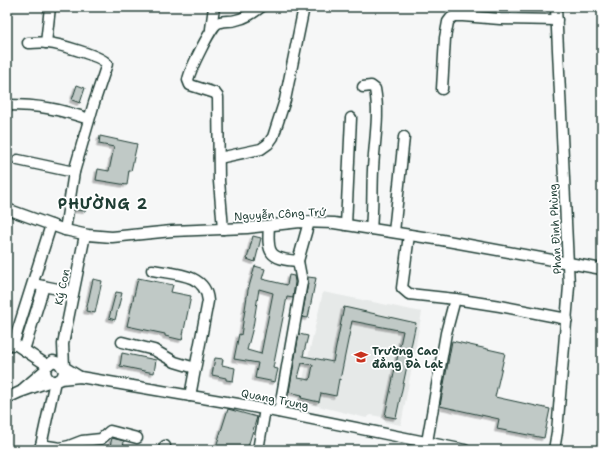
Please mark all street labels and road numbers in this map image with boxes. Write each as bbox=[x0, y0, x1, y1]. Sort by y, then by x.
street label: Phan Đình Phùng bbox=[546, 183, 565, 275]
street label: Nguyễn Công Trứ bbox=[234, 205, 327, 224]
street label: Ký Con bbox=[51, 267, 74, 307]
street label: Quang Trung bbox=[240, 386, 310, 413]

